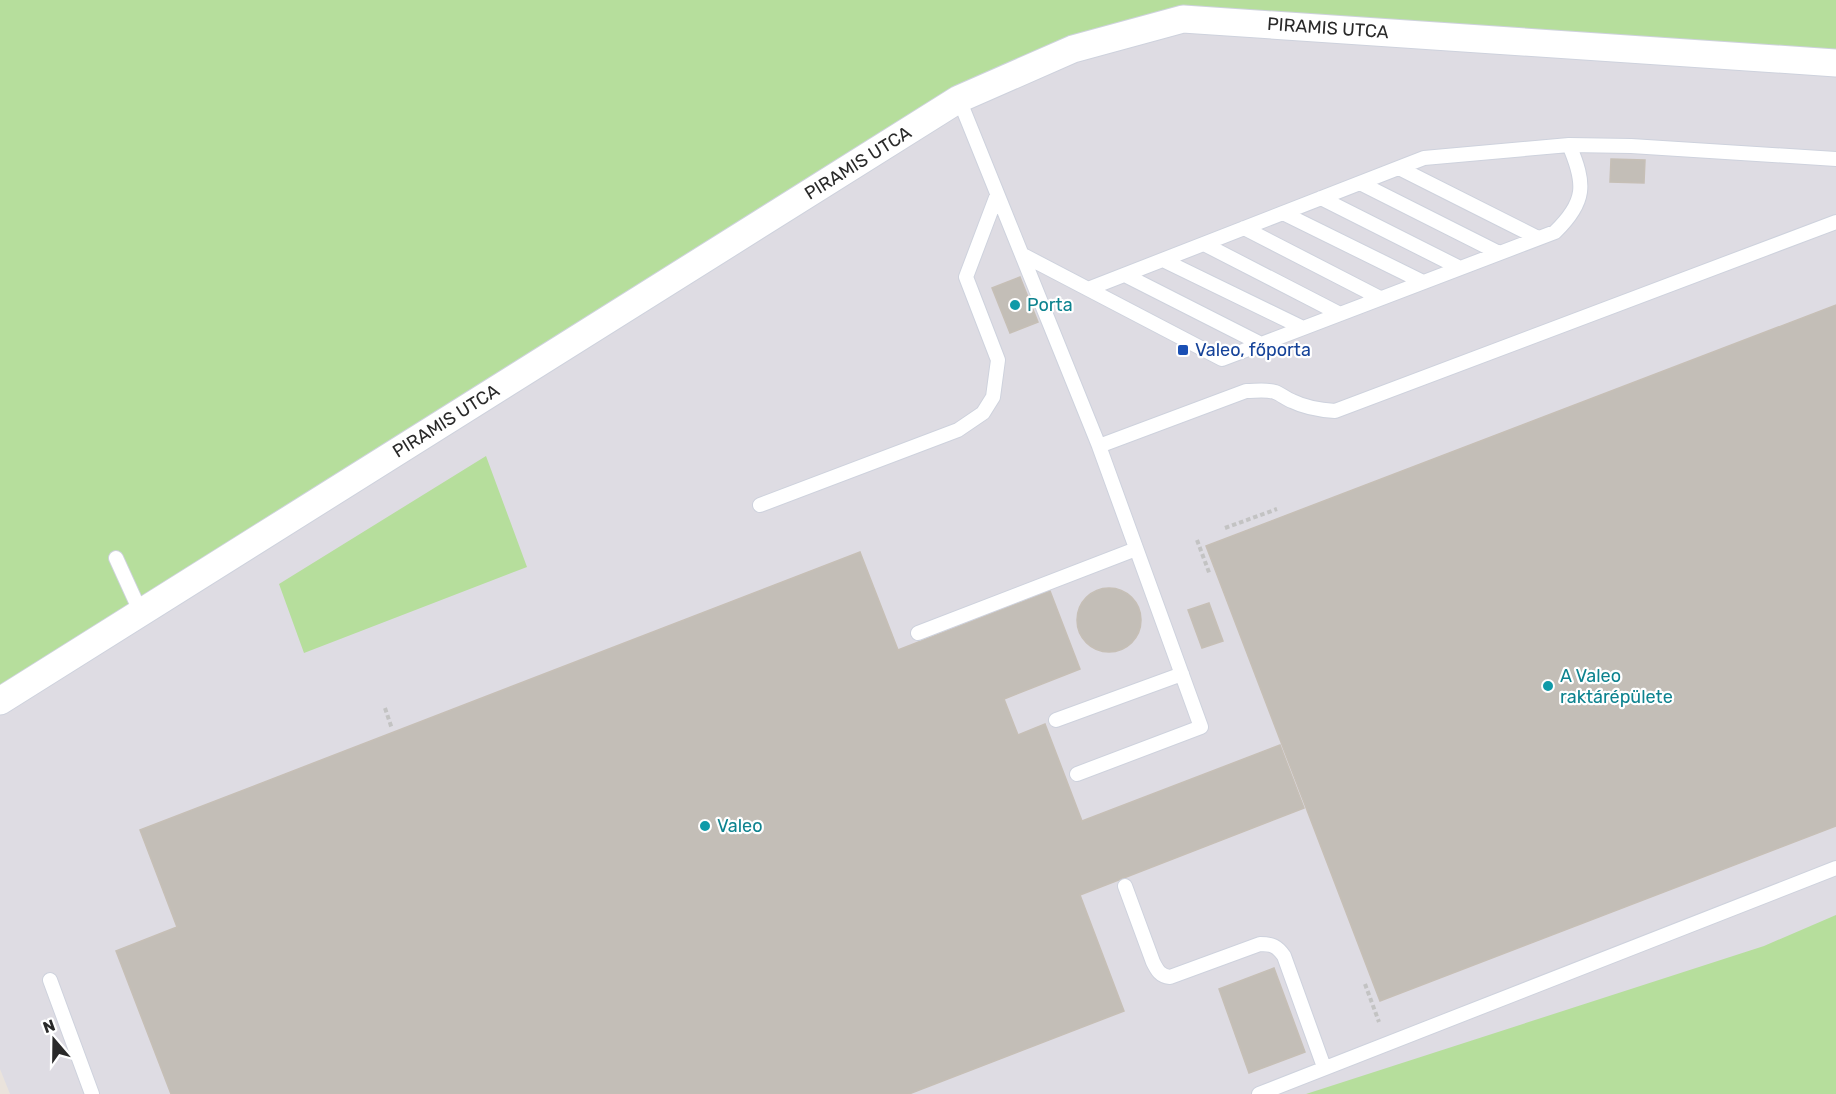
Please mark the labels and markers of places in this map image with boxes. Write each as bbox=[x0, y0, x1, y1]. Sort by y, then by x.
place label: Porta bbox=[1027, 294, 1073, 316]
marker: Porta bbox=[1008, 298, 1022, 312]
place label: Valeo, főporta bbox=[1195, 339, 1311, 361]
marker: Valeo, főporta bbox=[1176, 343, 1190, 357]
place label: A Valeo raktárépülete bbox=[1560, 665, 1673, 708]
marker: A Valeo raktárépülete bbox=[1541, 679, 1555, 693]
place label: Valeo bbox=[717, 815, 763, 837]
marker: Valeo bbox=[698, 819, 712, 833]

